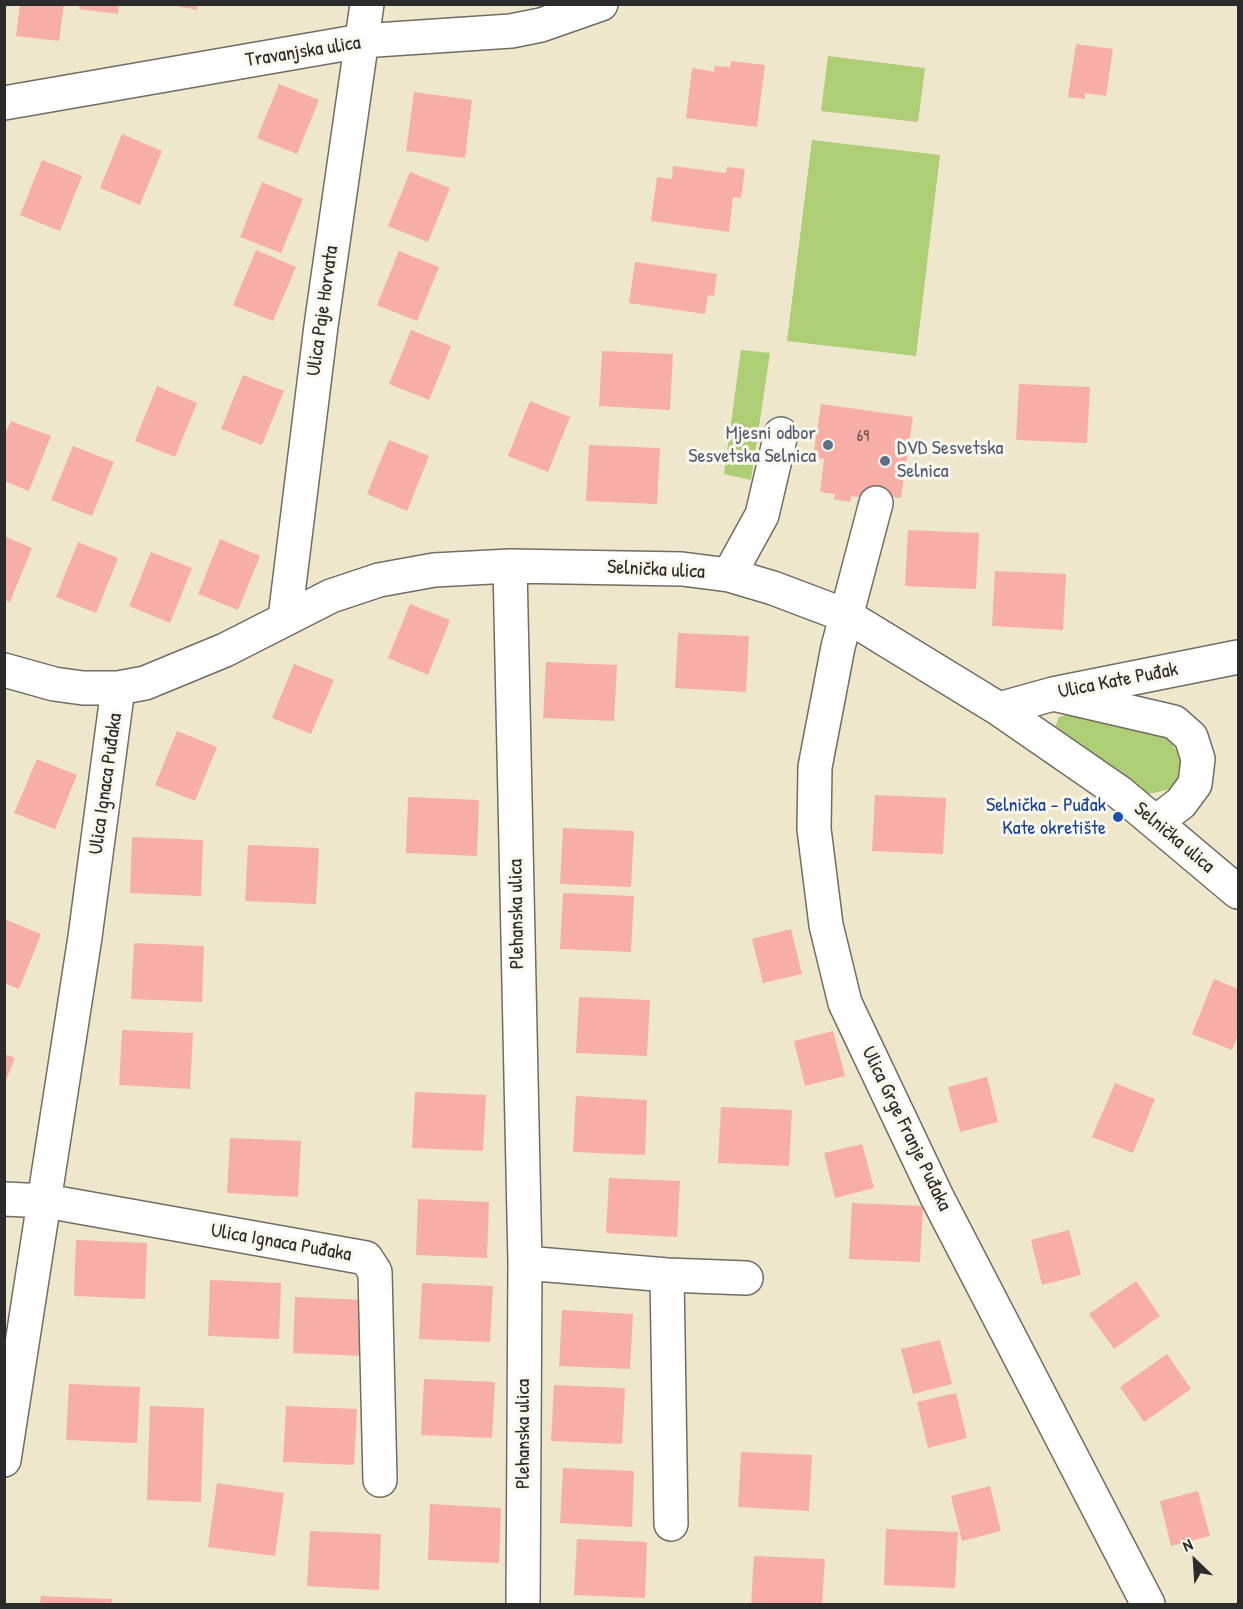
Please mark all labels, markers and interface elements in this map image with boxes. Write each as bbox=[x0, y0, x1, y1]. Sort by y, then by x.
street label: Travanjska ulica bbox=[244, 31, 362, 73]
street label: Ulica Paje Horvata bbox=[302, 244, 344, 378]
place label: Mjesni odbor Sesvetska Selnica bbox=[688, 422, 816, 469]
house number: 69 bbox=[857, 427, 869, 447]
place label: DVD Sesvetska Selnica bbox=[897, 437, 1003, 484]
marker: Mjesni odbor Sesvetska Selnica bbox=[821, 438, 835, 452]
marker: DVD Sesvetska Selnica bbox=[878, 454, 892, 468]
street label: Selnička ulica bbox=[606, 555, 706, 585]
street label: Ulica Kate Puđak bbox=[1056, 658, 1180, 704]
street label: Ulica Ignaca Puđaka bbox=[84, 712, 128, 856]
place label: Selnička - Puđak Kate okretište bbox=[986, 794, 1106, 841]
street label: Selnička ulica bbox=[1129, 797, 1219, 879]
marker: Selnička - Puđak Kate okretište bbox=[1111, 810, 1125, 824]
street label: Plehanska ulica bbox=[504, 859, 530, 969]
street label: Ulica Grge Franje Puđaka bbox=[856, 1043, 956, 1215]
street label: Ulica Ignaca Puđaka bbox=[209, 1219, 353, 1267]
street label: Plehanska ulica bbox=[512, 1379, 536, 1489]
north arrow bbox=[1165, 1531, 1225, 1591]
text: N bbox=[1179, 1533, 1196, 1556]

